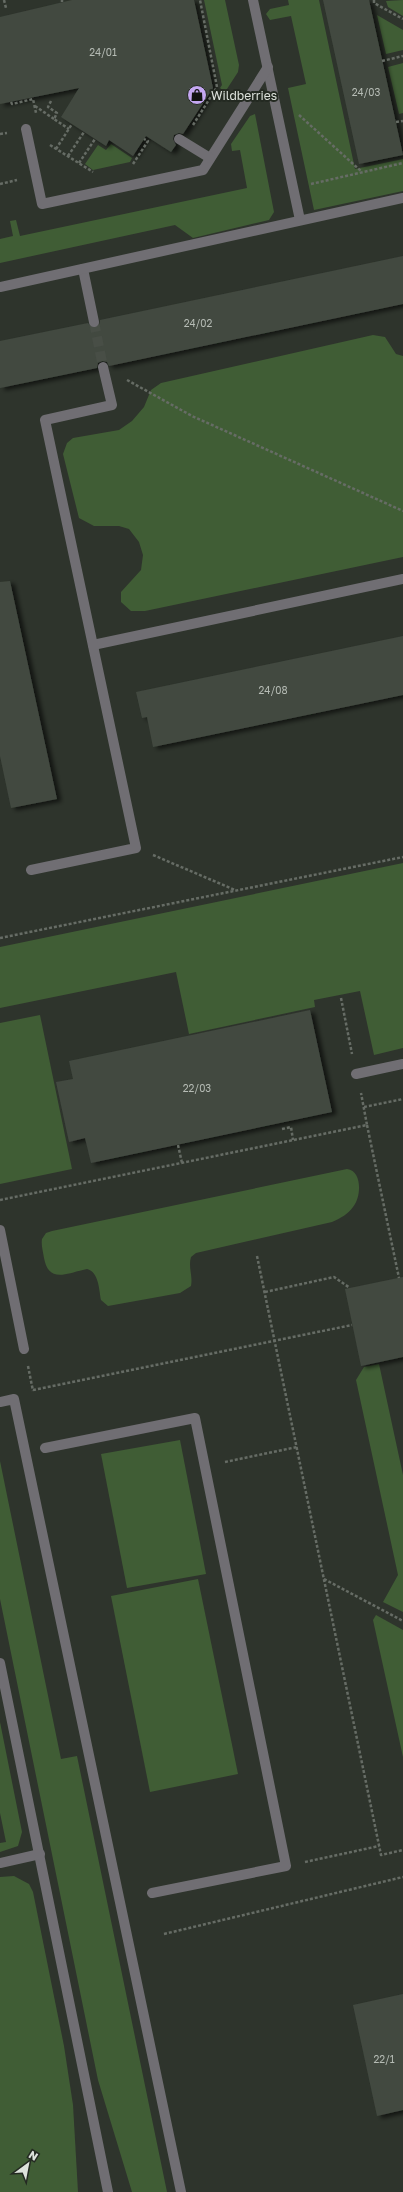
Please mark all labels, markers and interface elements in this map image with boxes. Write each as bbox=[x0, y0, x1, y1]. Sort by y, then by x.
house number: 24/01 bbox=[89, 46, 117, 58]
shop icon: Wildberries bbox=[186, 84, 208, 106]
house number: 24/03 bbox=[352, 86, 381, 98]
place label: Wildberries bbox=[211, 88, 277, 103]
house number: 24/02 bbox=[184, 317, 213, 329]
house number: 24/08 bbox=[259, 684, 288, 696]
house number: 22/03 bbox=[183, 1082, 211, 1094]
house number: 22/1 bbox=[373, 2053, 395, 2065]
north arrow bbox=[8, 2144, 48, 2184]
text: N bbox=[27, 2147, 41, 2163]

